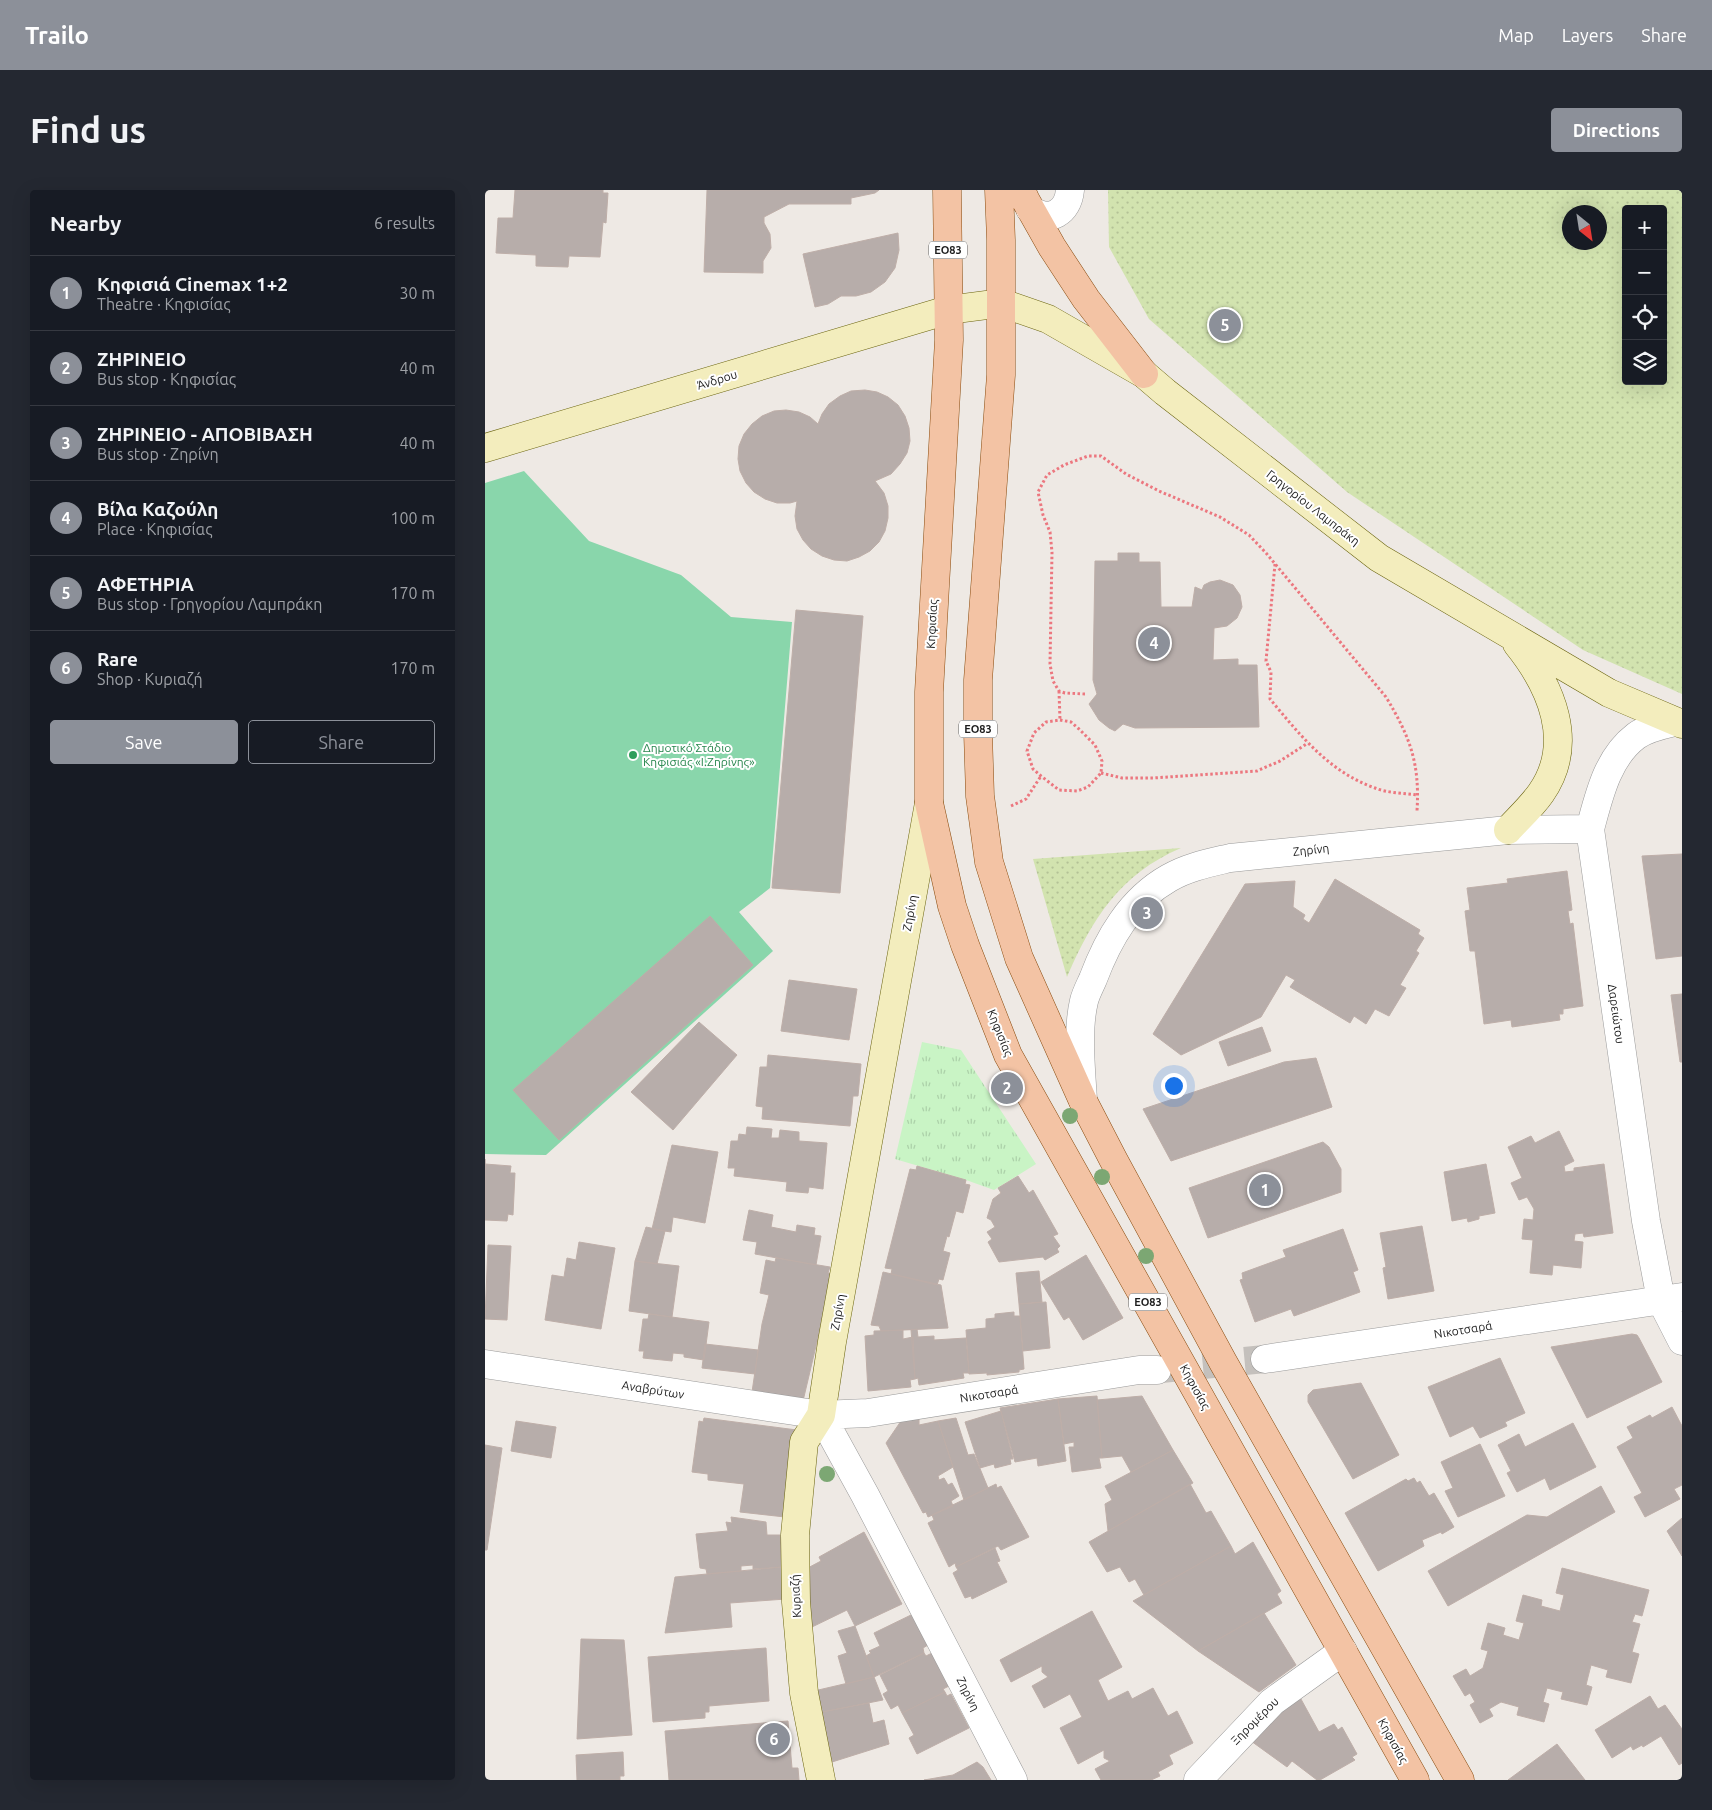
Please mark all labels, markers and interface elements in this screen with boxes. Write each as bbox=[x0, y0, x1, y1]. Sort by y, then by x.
text: Trailo bbox=[25, 22, 89, 49]
text: Map bbox=[1498, 25, 1534, 45]
text: Layers bbox=[1562, 25, 1613, 45]
text: Share bbox=[1641, 25, 1687, 45]
button: Directions bbox=[1551, 108, 1682, 152]
text: Find us bbox=[30, 110, 146, 150]
north arrow bbox=[1562, 205, 1607, 250]
map controls bbox=[1622, 205, 1667, 385]
button: + bbox=[1622, 205, 1667, 250]
text: Nearby bbox=[50, 211, 121, 235]
text: 6 results bbox=[374, 214, 435, 232]
road number: ΕΟ83 bbox=[929, 242, 967, 258]
button: − bbox=[1622, 250, 1667, 295]
text: Κηφισιά Cinemax 1+2 bbox=[97, 273, 288, 295]
text: 1 bbox=[61, 284, 71, 302]
text: 30 m bbox=[399, 284, 435, 302]
text: Theatre · Κηφισίας bbox=[97, 295, 231, 313]
button: locate bbox=[1622, 295, 1667, 340]
pin: 5 bbox=[1209, 306, 1241, 344]
button: layers bbox=[1622, 340, 1667, 385]
text: ΖΗΡΙΝΕΙΟ bbox=[97, 348, 186, 370]
text: 2 bbox=[61, 359, 71, 377]
text: 40 m bbox=[399, 359, 435, 377]
street label: Άνδρου bbox=[695, 367, 739, 392]
text: Bus stop · Κηφισίας bbox=[97, 370, 236, 388]
text: ΖΗΡΙΝΕΙΟ - ΑΠΟΒΙΒΑΣΗ bbox=[97, 423, 313, 445]
text: 3 bbox=[61, 434, 71, 452]
text: 40 m bbox=[399, 434, 435, 452]
text: Bus stop · Ζηρίνη bbox=[97, 445, 219, 463]
street label: Γρηγορίου Λαμπράκη bbox=[1264, 467, 1362, 548]
text: Βίλα Καζούλη bbox=[97, 498, 218, 520]
text: 4 bbox=[61, 509, 71, 527]
text: 100 m bbox=[390, 509, 435, 527]
text: Place · Κηφισίας bbox=[97, 520, 213, 538]
text: ΑΦΕΤΗΡΙΑ bbox=[97, 573, 194, 595]
text: 5 bbox=[61, 584, 71, 602]
text: 170 m bbox=[390, 584, 435, 602]
text: Bus stop · Γρηγορίου Λαμπράκη bbox=[97, 595, 322, 613]
street label: Κηφισίας bbox=[924, 598, 940, 649]
pin: 4 bbox=[1138, 624, 1170, 662]
text: Rare bbox=[97, 648, 138, 670]
text: 6 bbox=[61, 659, 71, 677]
text: 170 m bbox=[390, 659, 435, 677]
text: Shop · Κυριαζή bbox=[97, 670, 203, 688]
button: Save bbox=[50, 720, 238, 764]
button: Share bbox=[248, 720, 435, 764]
road number: ΕΟ83 bbox=[959, 720, 997, 738]
place label: Δημοτικό Στάδιο Κηφισιάς «Ι.Ζηρίνης» bbox=[643, 741, 755, 769]
marker: Δημοτικό Στάδιο Κηφισιάς «Ι.Ζηρίνης» bbox=[627, 749, 639, 761]
street label: Ζηρίνη bbox=[1292, 841, 1330, 858]
street label: Ζηρίνη bbox=[900, 894, 919, 932]
pin: 3 bbox=[1131, 894, 1163, 932]
street label: Δαρειώτου bbox=[1606, 983, 1627, 1045]
street label: Κηφισίας bbox=[984, 1007, 1016, 1059]
pin: 2 bbox=[991, 1069, 1023, 1107]
your location bbox=[1161, 1073, 1187, 1099]
pin: 1 bbox=[1249, 1171, 1281, 1209]
street label: Ζηρίνη bbox=[828, 1293, 847, 1331]
road number: ΕΟ83 bbox=[1129, 1294, 1167, 1310]
street label: Νικοτσαρά bbox=[1433, 1318, 1493, 1341]
street label: Κηφισίας bbox=[1177, 1362, 1213, 1413]
street label: Αναβρύτων bbox=[621, 1378, 685, 1401]
street label: Νικοτσαρά bbox=[959, 1382, 1019, 1405]
street label: Κυριαζή bbox=[788, 1574, 803, 1618]
street label: Ζηρίνη bbox=[954, 1675, 983, 1713]
street label: Ξηρομέρου bbox=[1228, 1694, 1281, 1747]
street label: Κηφισίας bbox=[1375, 1716, 1411, 1767]
pin: 6 bbox=[758, 1720, 790, 1758]

